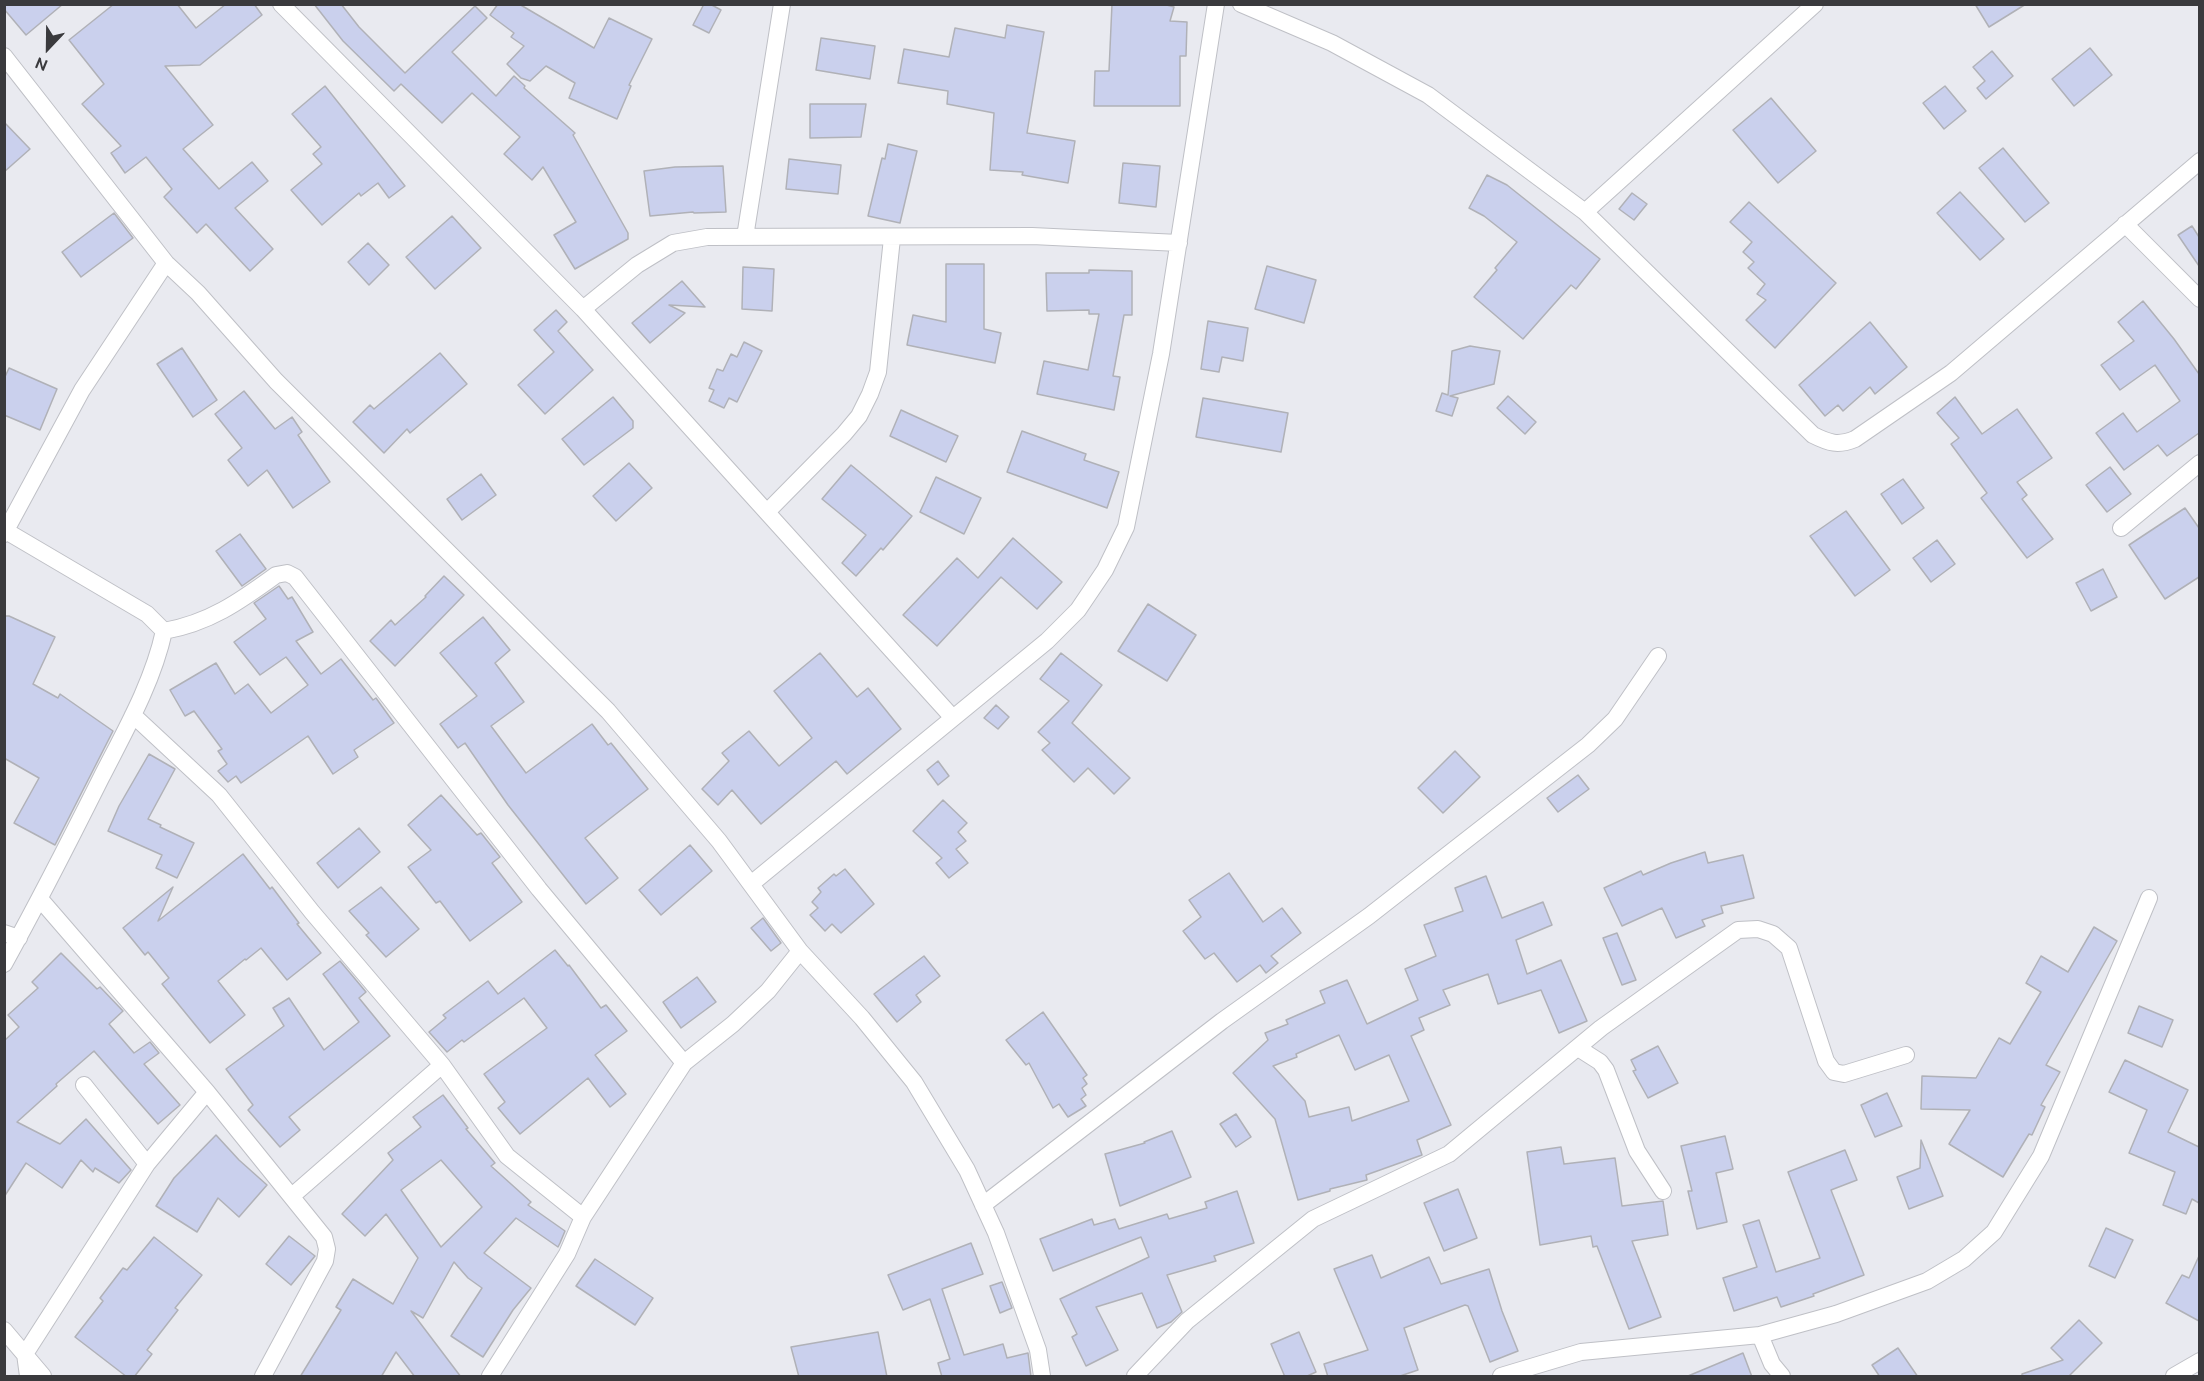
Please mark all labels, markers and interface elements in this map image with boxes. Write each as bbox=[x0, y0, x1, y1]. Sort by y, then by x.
north arrow bbox=[18, 18, 78, 78]
text: N bbox=[32, 54, 50, 75]

